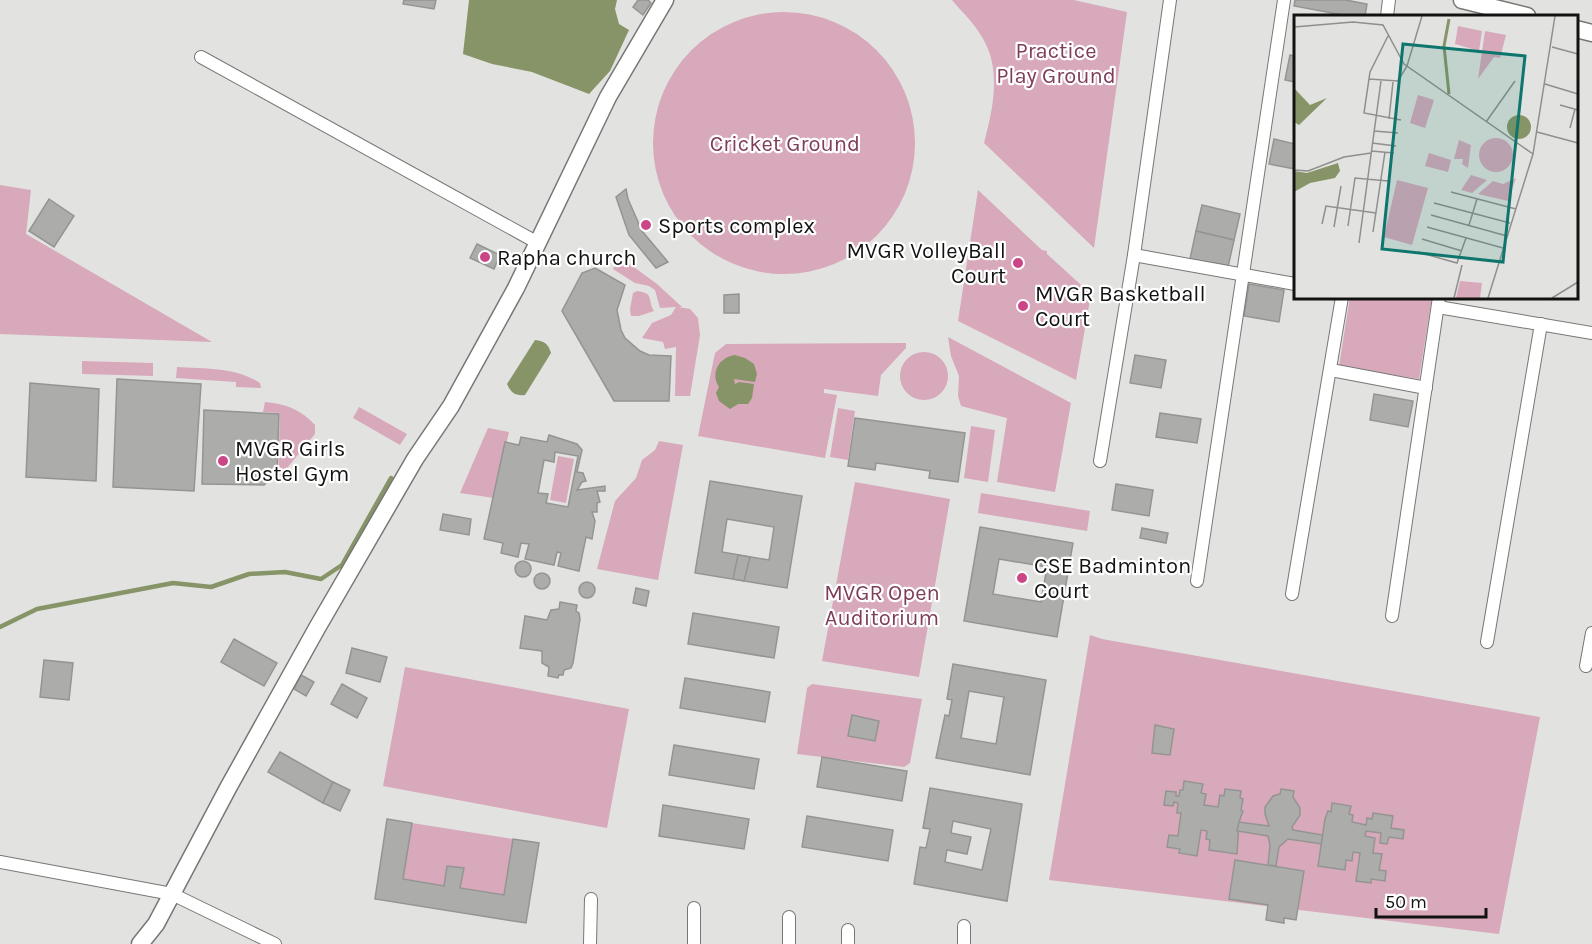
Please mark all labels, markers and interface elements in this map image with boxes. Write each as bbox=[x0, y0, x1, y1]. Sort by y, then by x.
inset map bbox=[1294, 15, 1577, 298]
park label: Practice Play Ground bbox=[996, 38, 1116, 89]
park label: Cricket Ground bbox=[710, 131, 860, 157]
place label: Sports complex bbox=[658, 213, 815, 239]
marker: Sports complex bbox=[639, 218, 653, 232]
place label: MVGR VolleyBall Court bbox=[846, 238, 1006, 289]
place label: Rapha church bbox=[497, 245, 637, 271]
marker: Rapha church bbox=[478, 250, 492, 264]
marker: MVGR VolleyBall Court bbox=[1011, 256, 1025, 270]
place label: MVGR Basketball Court bbox=[1035, 281, 1206, 332]
marker: MVGR Basketball Court bbox=[1016, 299, 1030, 313]
place label: MVGR Girls Hostel Gym bbox=[235, 436, 349, 487]
marker: MVGR Girls Hostel Gym bbox=[216, 454, 230, 468]
place label: CSE Badminton Court bbox=[1034, 553, 1191, 604]
marker: CSE Badminton Court bbox=[1015, 571, 1029, 585]
park label: MVGR Open Auditorium bbox=[824, 580, 940, 631]
scale bar bbox=[1376, 881, 1486, 919]
text: 50 m bbox=[1385, 891, 1427, 913]

